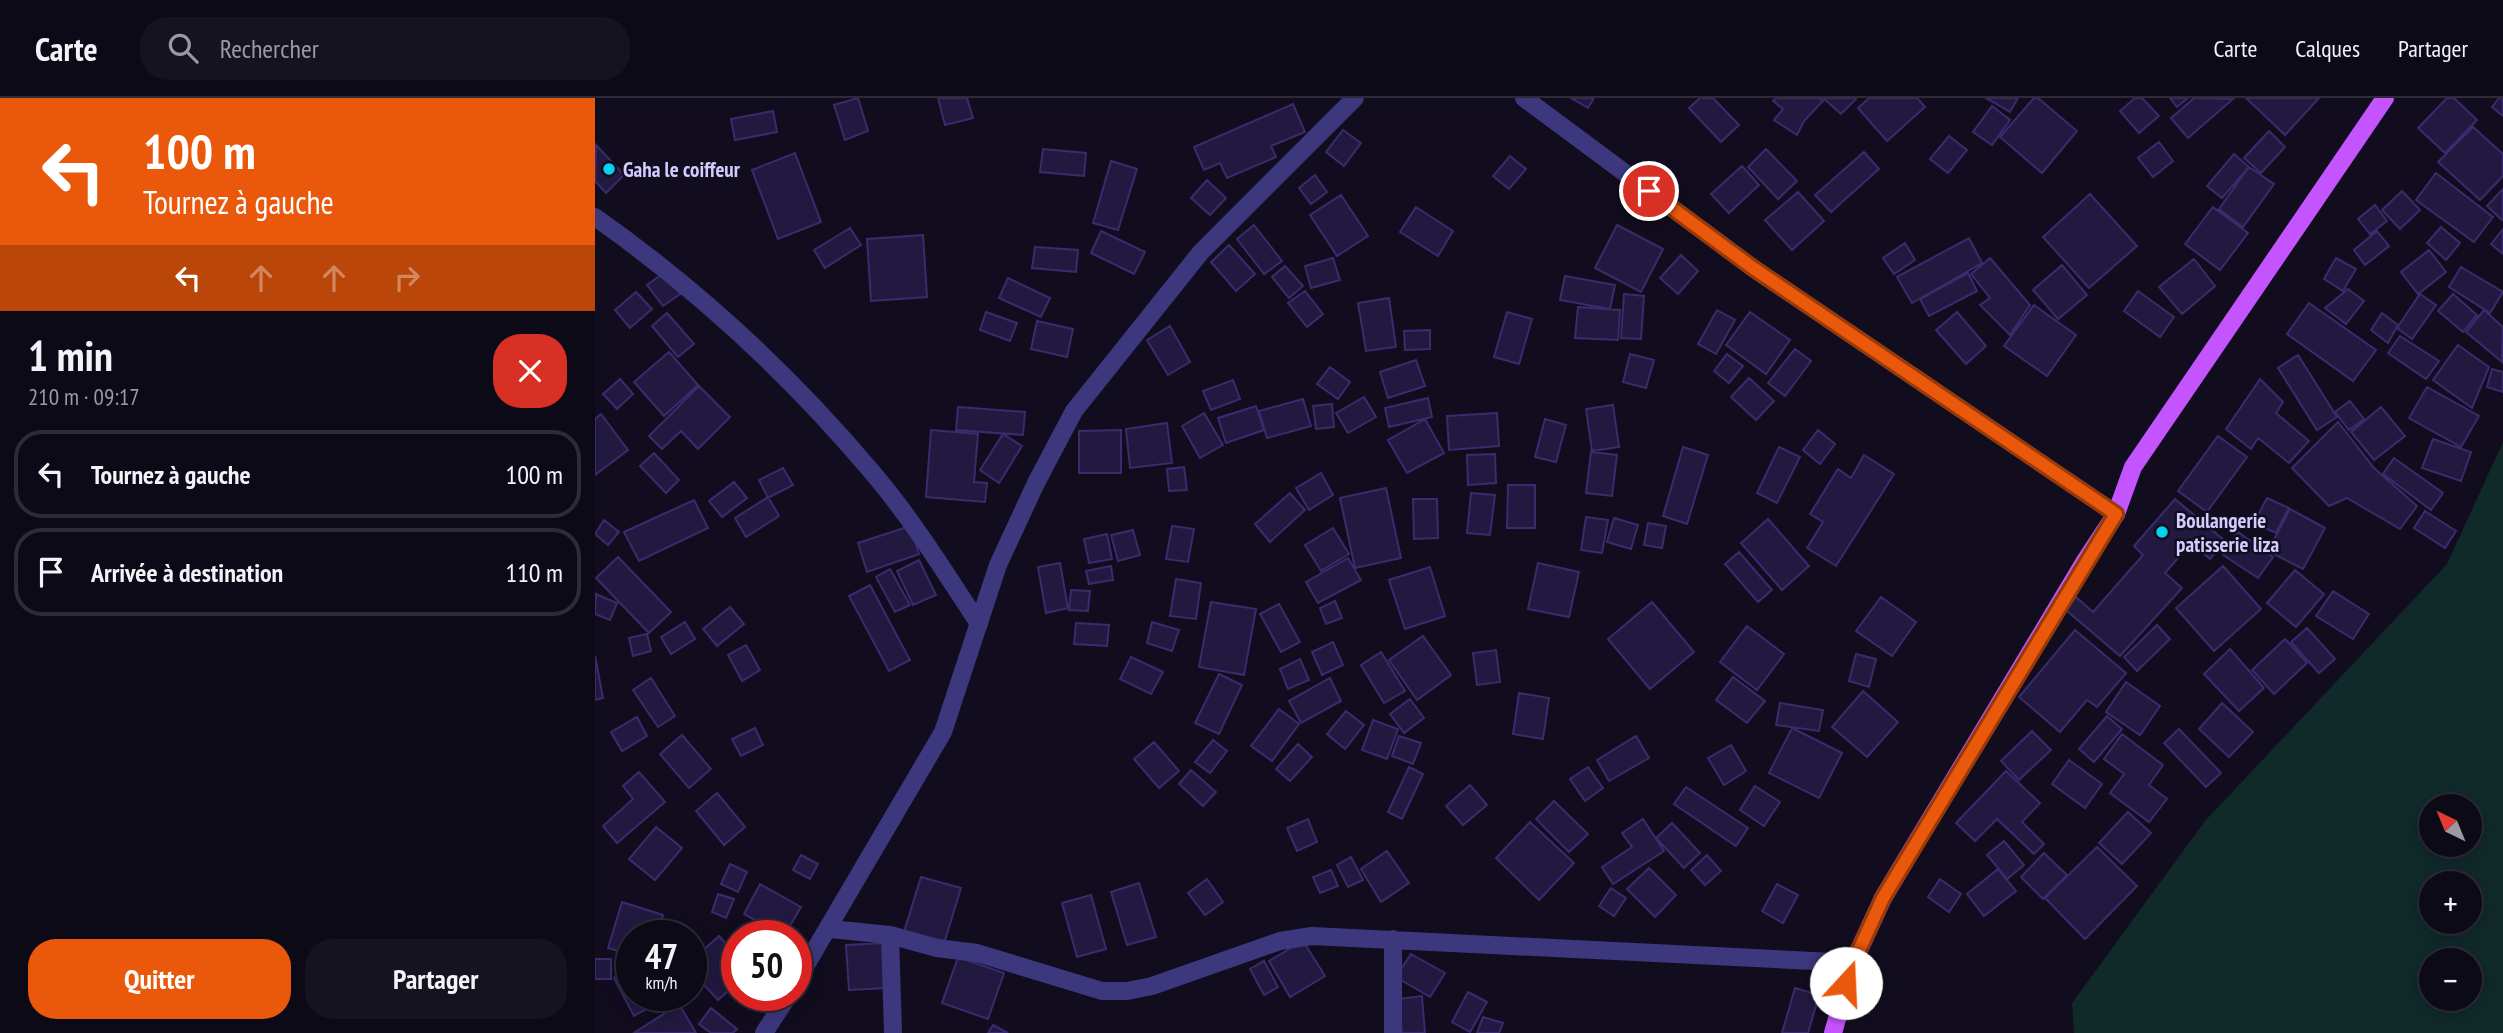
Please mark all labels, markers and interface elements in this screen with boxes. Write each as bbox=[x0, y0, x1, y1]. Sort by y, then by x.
search box bbox=[140, 17, 630, 80]
text: Carte bbox=[35, 27, 98, 70]
icon: search bbox=[164, 29, 202, 67]
text: Rechercher bbox=[220, 32, 319, 65]
text: Carte bbox=[2214, 33, 2257, 64]
text: Calques bbox=[2295, 33, 2360, 64]
text: Partager bbox=[2398, 33, 2468, 64]
text: 100 m bbox=[143, 119, 256, 183]
icon: left bbox=[28, 126, 119, 217]
place label: Gaha le coiffeur bbox=[623, 156, 741, 183]
marker: Gaha le coiffeur bbox=[601, 161, 617, 177]
pin bbox=[1619, 161, 1679, 221]
icon: arrive bbox=[1630, 172, 1668, 210]
text: Tournez à gauche bbox=[143, 181, 334, 223]
icon: left bbox=[169, 259, 207, 297]
icon: ahead bbox=[242, 259, 280, 297]
icon: ahead bbox=[315, 259, 353, 297]
icon: right bbox=[388, 259, 426, 297]
text: 1 min bbox=[28, 328, 113, 383]
button: close bbox=[493, 334, 567, 408]
text: 210 m · 09:17 bbox=[28, 382, 140, 411]
icon: left bbox=[32, 455, 70, 493]
text: Tournez à gauche bbox=[91, 458, 251, 491]
text: 100 m bbox=[505, 458, 563, 491]
place label: Boulangerie patisserie liza bbox=[2176, 507, 2280, 558]
marker: Boulangerie patisserie liza bbox=[2154, 524, 2170, 540]
icon: arrive bbox=[32, 553, 70, 591]
text: Arrivée à destination bbox=[91, 556, 283, 589]
text: 110 m bbox=[505, 556, 563, 589]
north arrow bbox=[2419, 794, 2481, 858]
map controls bbox=[2419, 794, 2482, 1011]
button: + bbox=[2419, 871, 2482, 934]
speed limit sign: 50 bbox=[721, 920, 812, 1011]
text: 47 bbox=[645, 933, 678, 979]
button: Quitter bbox=[28, 939, 291, 1019]
button: Partager bbox=[305, 939, 567, 1019]
position arrow bbox=[1809, 946, 1883, 1020]
button: − bbox=[2419, 948, 2482, 1011]
text: km/h bbox=[646, 971, 677, 994]

